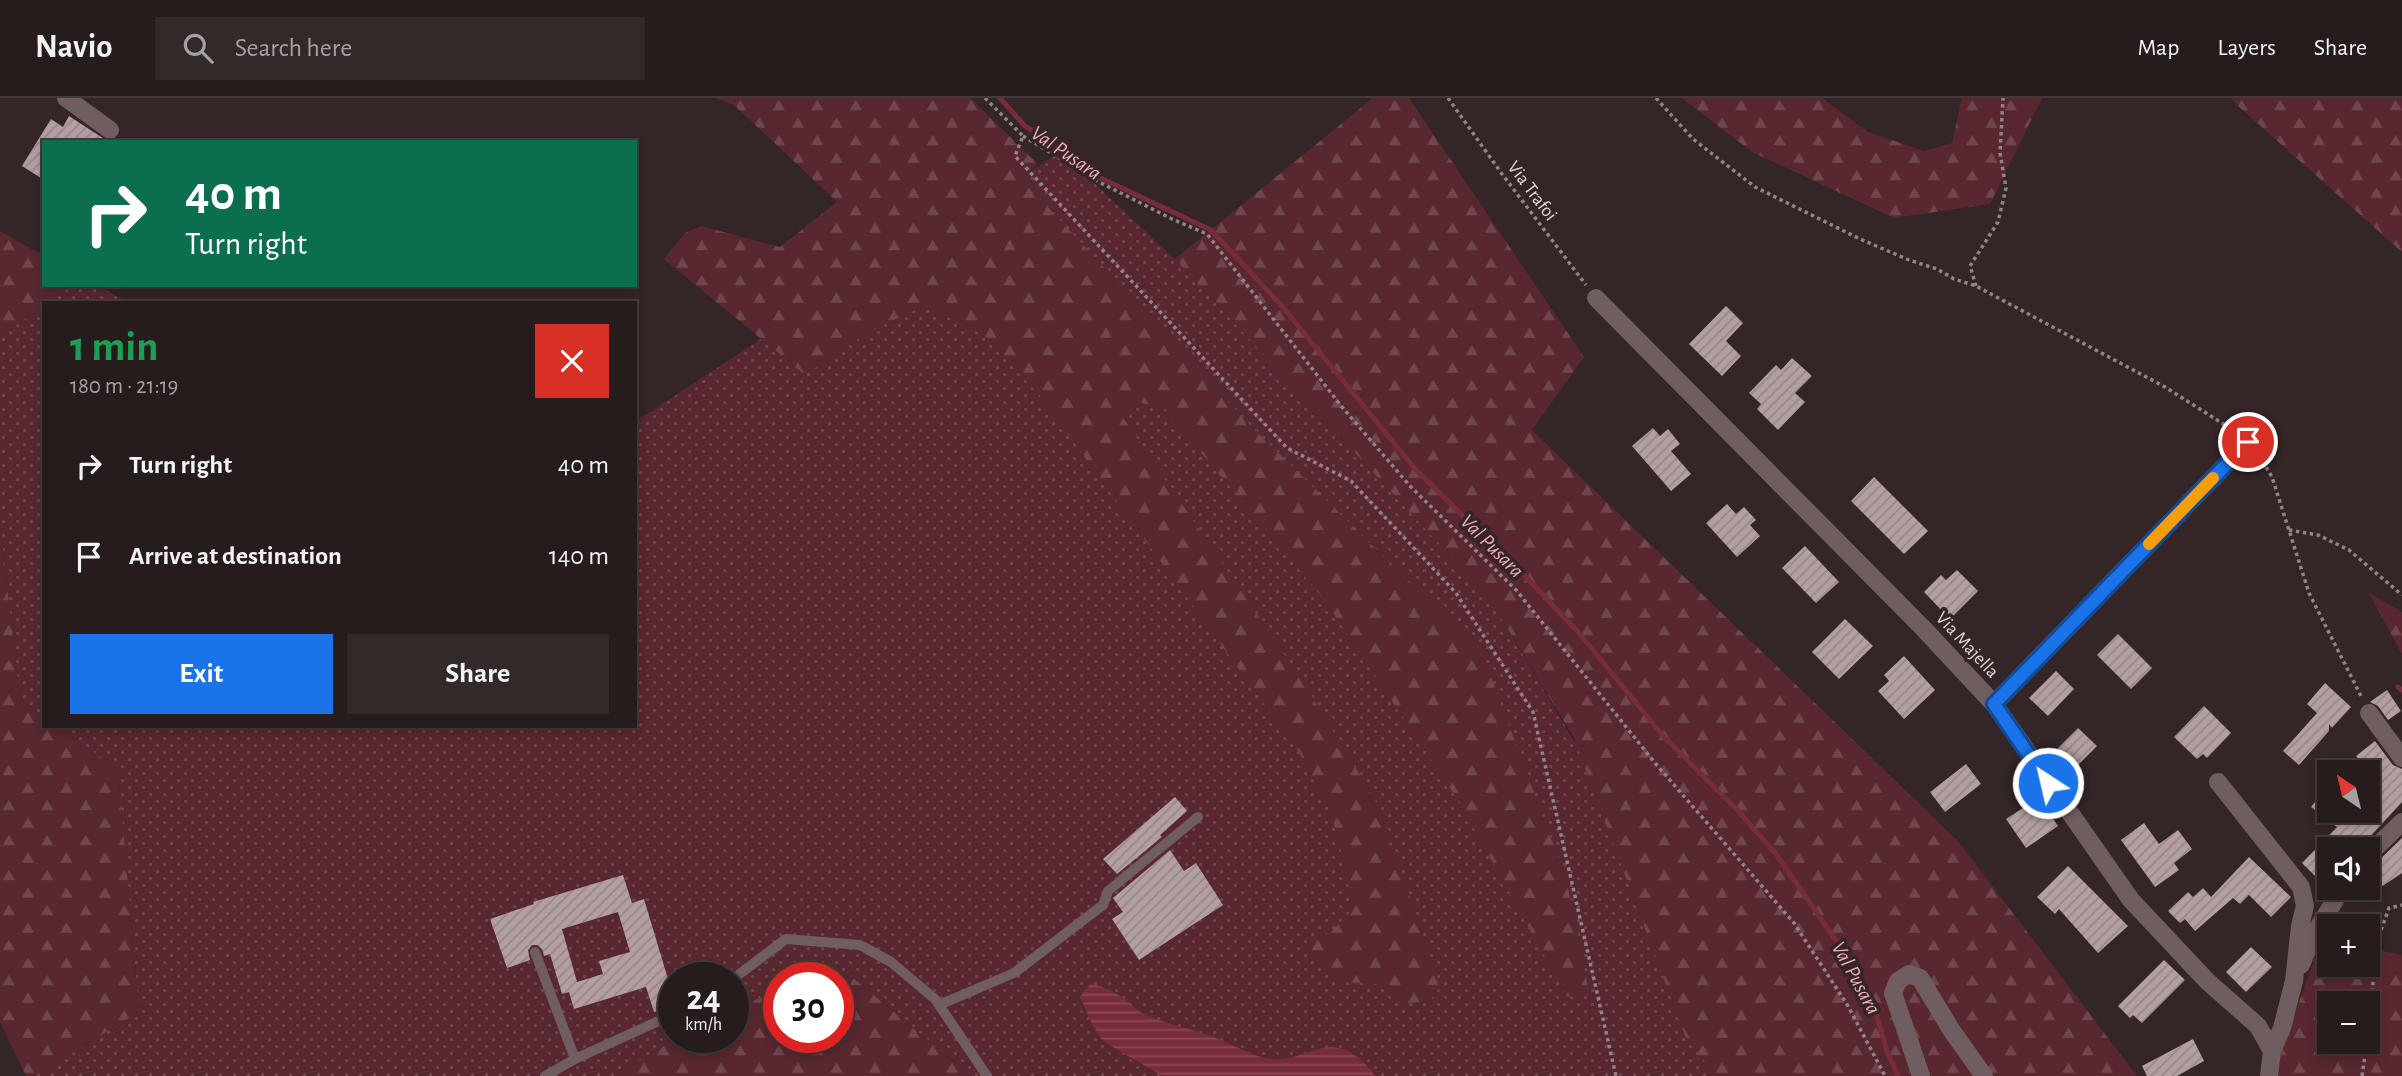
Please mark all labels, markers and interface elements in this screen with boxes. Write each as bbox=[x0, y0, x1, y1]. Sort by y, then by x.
search box bbox=[155, 17, 645, 80]
icon: search bbox=[179, 29, 217, 67]
text: Navio bbox=[35, 31, 113, 64]
text: Search here bbox=[235, 35, 352, 61]
text: Map bbox=[2137, 36, 2179, 60]
text: Layers bbox=[2217, 36, 2276, 60]
text: Share bbox=[2314, 36, 2367, 60]
water label: Val Pusara bbox=[1027, 122, 1105, 184]
street label: Via Trafoi bbox=[1504, 158, 1560, 224]
icon: right bbox=[70, 168, 161, 259]
text: 40 m bbox=[185, 170, 282, 219]
text: Turn right bbox=[185, 228, 307, 260]
button: close bbox=[535, 324, 609, 398]
text: 1 min bbox=[70, 326, 159, 368]
text: 180 m · 21:19 bbox=[70, 375, 178, 398]
pin bbox=[2218, 412, 2278, 472]
icon: arrive bbox=[2229, 423, 2267, 461]
icon: right bbox=[70, 447, 108, 485]
text: Turn right bbox=[129, 452, 232, 478]
text: 40 m bbox=[558, 452, 609, 478]
water label: Val Pusara bbox=[1456, 510, 1528, 582]
icon: arrive bbox=[70, 538, 108, 576]
text: Arrive at destination bbox=[129, 543, 342, 569]
text: 140 m bbox=[549, 543, 609, 569]
street label: Via Majella bbox=[1932, 608, 2002, 682]
button: Exit bbox=[70, 634, 333, 714]
button: Share bbox=[347, 634, 609, 714]
position arrow bbox=[2011, 746, 2085, 820]
north arrow bbox=[2317, 760, 2380, 822]
map controls bbox=[2317, 760, 2380, 1054]
button: sound bbox=[2317, 837, 2380, 900]
button: + bbox=[2317, 914, 2380, 977]
water label: Val Pusara bbox=[1828, 938, 1884, 1018]
speed limit sign: 30 bbox=[763, 962, 854, 1053]
text: 24 bbox=[686, 981, 721, 1016]
button: − bbox=[2317, 991, 2380, 1054]
text: km/h bbox=[685, 1016, 722, 1034]

